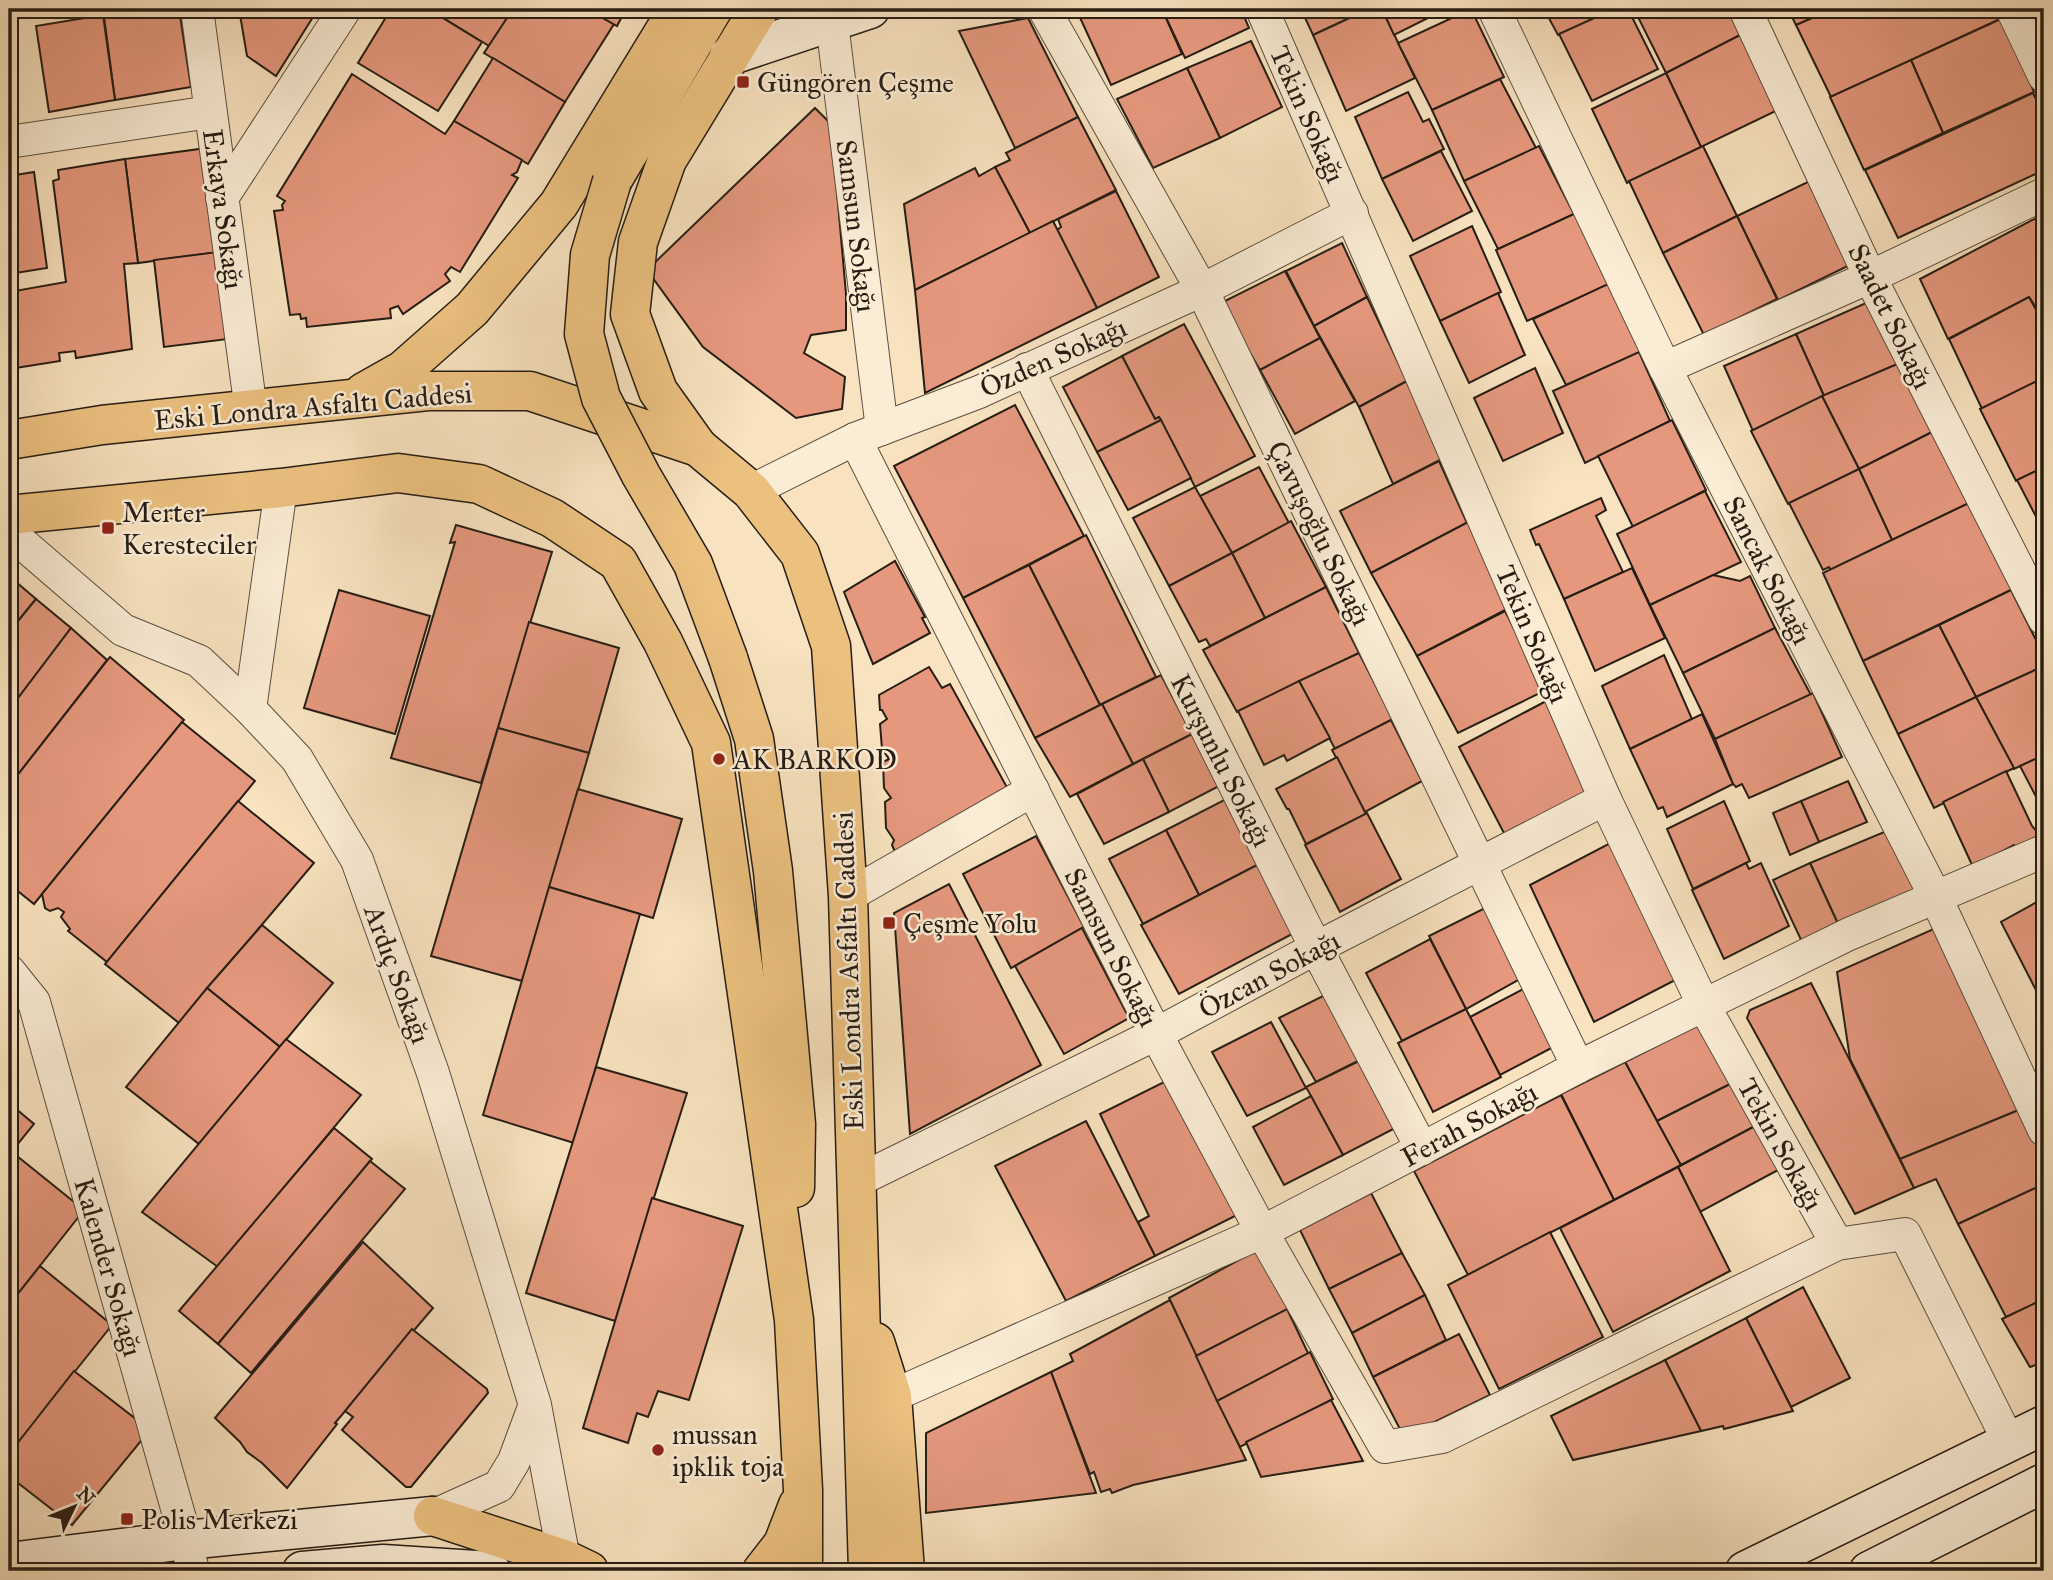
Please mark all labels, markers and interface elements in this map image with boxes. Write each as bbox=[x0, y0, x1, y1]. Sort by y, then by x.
street label: Tekin Sokağı bbox=[1262, 40, 1353, 188]
place label: Güngören Çeşme bbox=[757, 65, 954, 100]
marker: Güngören Çeşme bbox=[735, 74, 751, 90]
street label: Erkaya Sokağı bbox=[195, 127, 252, 292]
street label: Samsun Sokağı bbox=[829, 138, 884, 315]
street label: Saadet Sokağı bbox=[1840, 238, 1941, 395]
street label: Özden Sokağı bbox=[974, 309, 1132, 405]
street label: Eski Londra Asfaltı Caddesi bbox=[152, 375, 474, 438]
street label: Çavuşoğlu Sokağı bbox=[1260, 435, 1379, 631]
street label: Sancak Sokağı bbox=[1715, 490, 1820, 650]
place label: Merter Keresteciler bbox=[122, 495, 257, 562]
marker: Merter Keresteciler bbox=[100, 520, 116, 536]
street label: Tekin Sokağı bbox=[1488, 560, 1577, 709]
street label: Kurşunlu Sokağı bbox=[1163, 668, 1280, 853]
place label: AK BARKOD bbox=[732, 742, 897, 777]
marker: AK BARKOD bbox=[711, 751, 727, 767]
street label: Eski Londra Asfaltı Caddesi bbox=[825, 810, 872, 1131]
street label: Samsun Sokağı bbox=[1057, 862, 1167, 1033]
street label: Ardıç Sokağı bbox=[356, 899, 439, 1048]
place label: Çeşme Yolu bbox=[903, 906, 1038, 941]
marker: Çeşme Yolu bbox=[881, 915, 897, 931]
street label: Özcan Sokağı bbox=[1193, 922, 1346, 1026]
street label: Tekin Sokağı bbox=[1730, 1072, 1831, 1217]
street label: Ferah Sokağı bbox=[1395, 1074, 1544, 1175]
street label: Kalender Sokağı bbox=[66, 1174, 151, 1361]
place label: mussan ipklik toja bbox=[672, 1417, 784, 1484]
marker: mussan ipklik toja bbox=[650, 1442, 666, 1458]
north arrow bbox=[38, 1472, 108, 1542]
text: N bbox=[72, 1482, 100, 1509]
place label: Polis Merkezi bbox=[141, 1502, 298, 1537]
marker: Polis Merkezi bbox=[119, 1511, 135, 1527]

